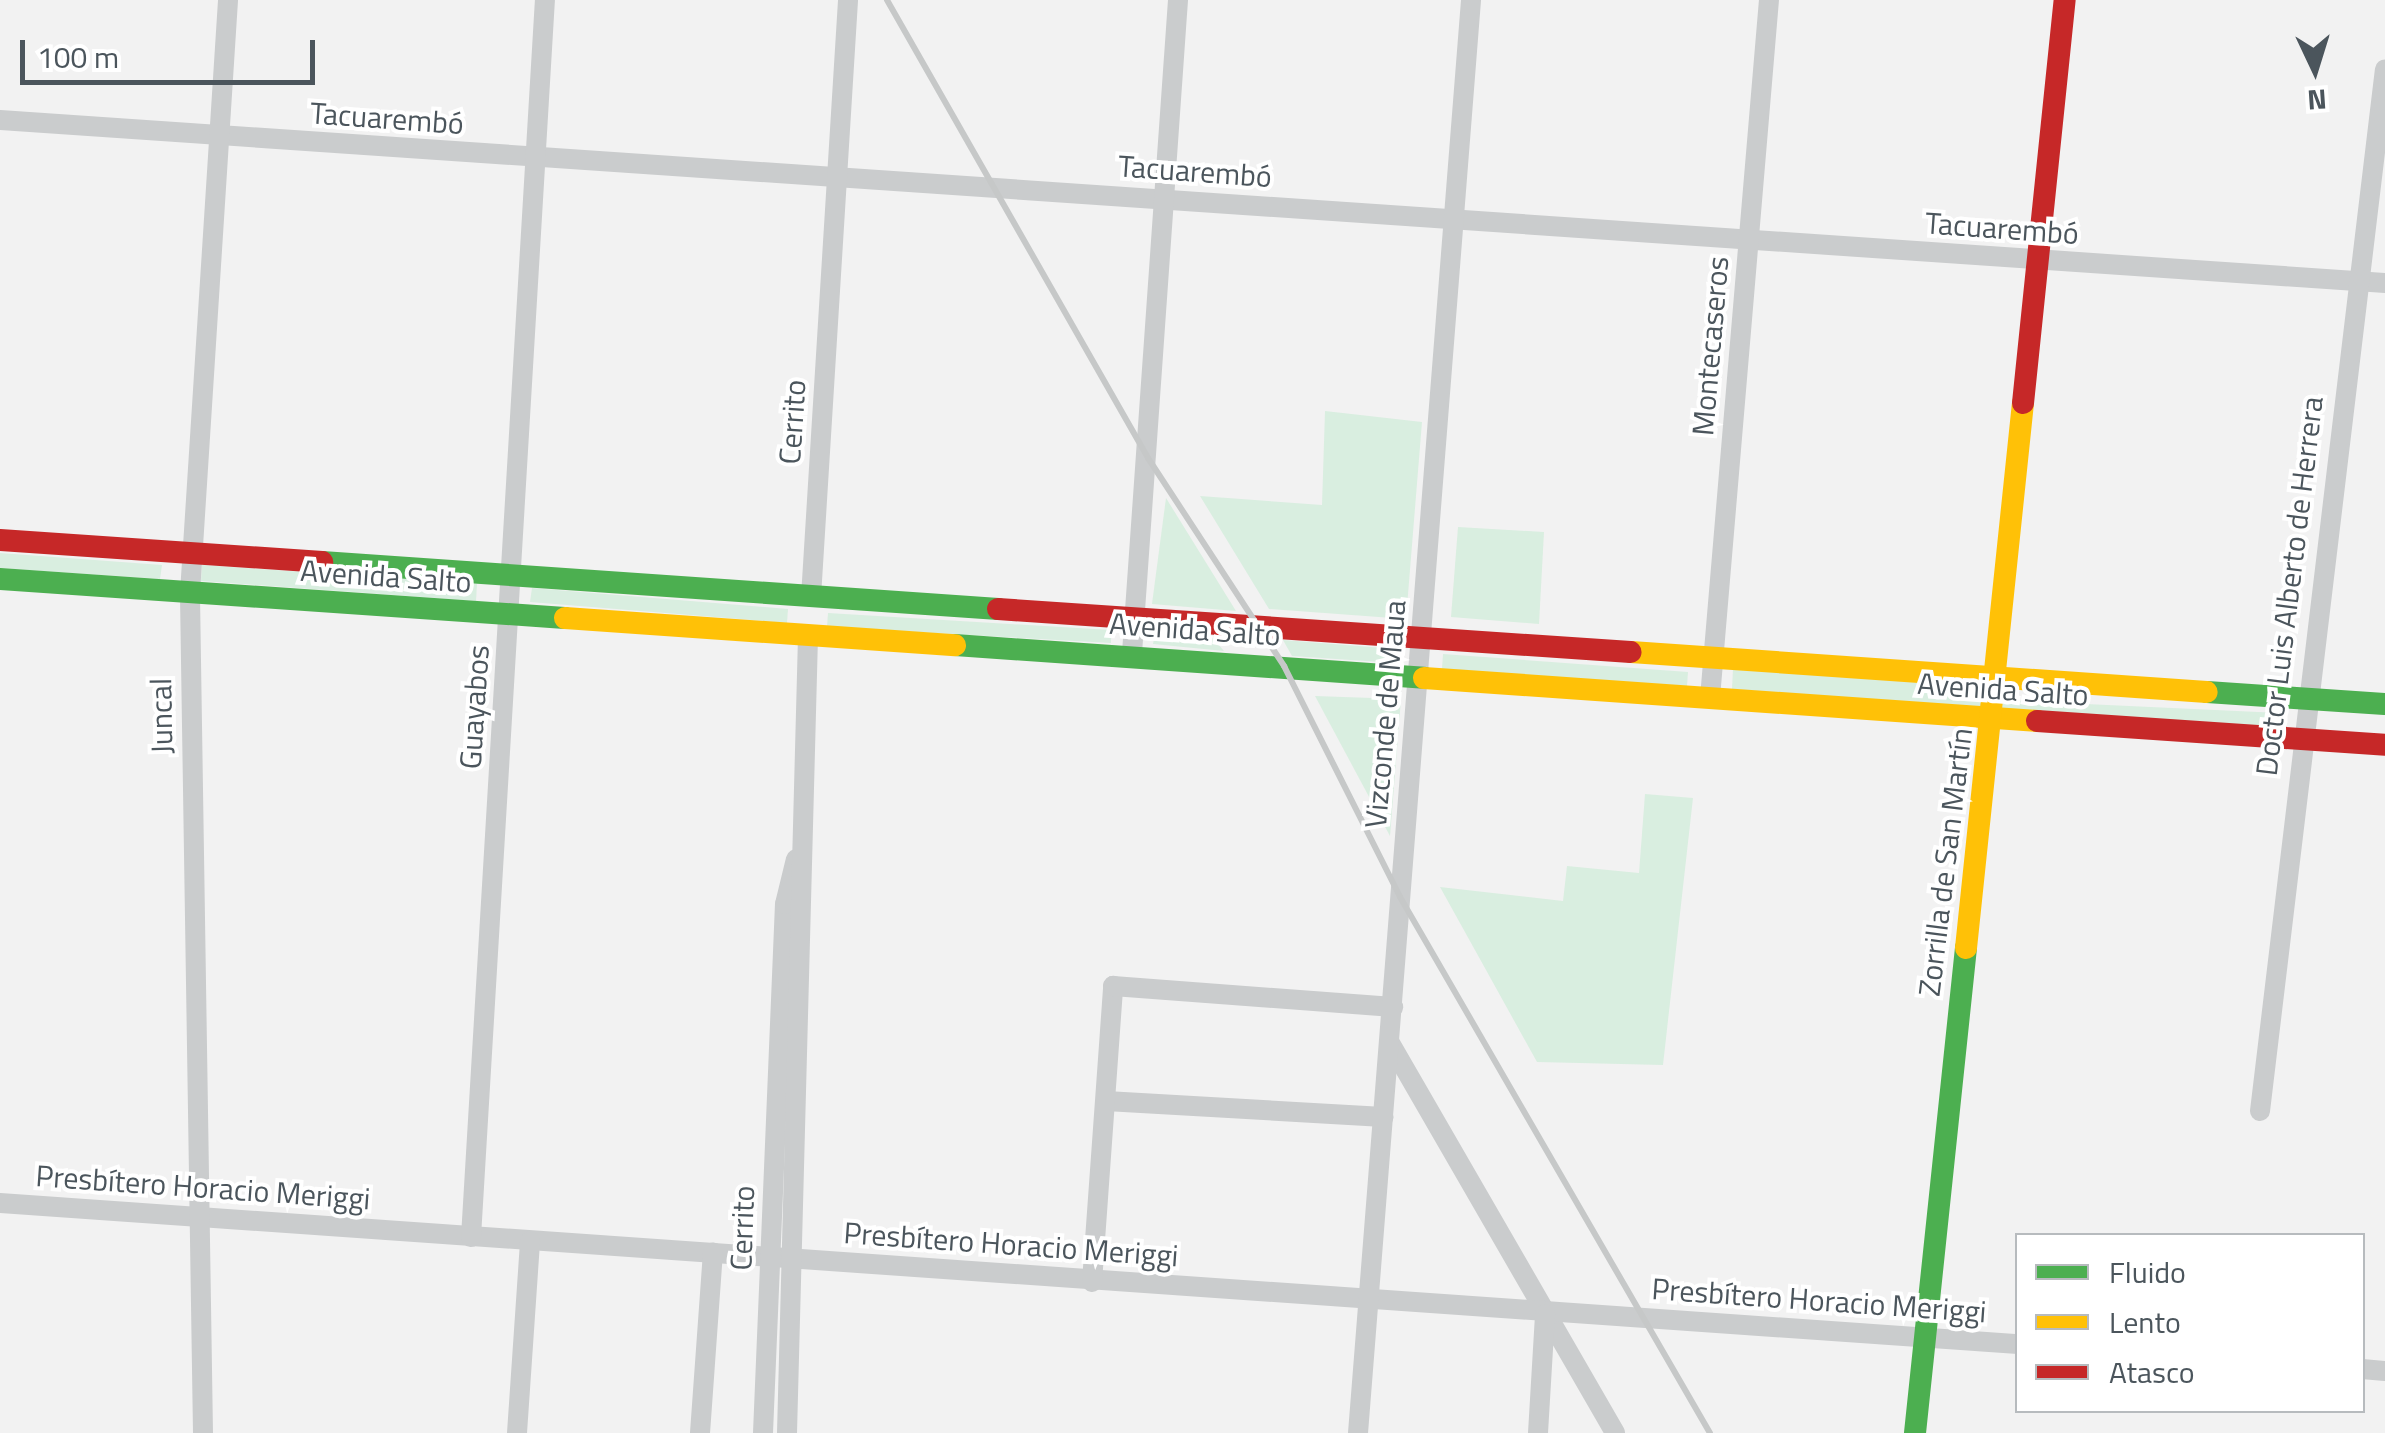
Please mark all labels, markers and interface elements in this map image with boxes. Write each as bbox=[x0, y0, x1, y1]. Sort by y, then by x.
scale bar bbox=[25, 20, 320, 82]
north arrow bbox=[2265, 20, 2365, 120]
text: 100 m bbox=[37, 34, 119, 80]
text: N bbox=[2306, 78, 2328, 123]
street label: Tacuarembó bbox=[309, 95, 465, 141]
street label: Tacuarembó bbox=[1117, 148, 1273, 194]
street label: Tacuarembó bbox=[1924, 205, 2080, 251]
street label: Montecaseros bbox=[1684, 255, 1736, 437]
street label: Cerrito bbox=[771, 378, 813, 466]
street label: Doctor Luis Alberto de Herrera bbox=[2248, 394, 2330, 778]
street label: Avenida Salto bbox=[299, 552, 473, 600]
street label: Vizconde de Maua bbox=[1357, 598, 1413, 830]
street label: Avenida Salto bbox=[1108, 605, 1282, 653]
street label: Guayabos bbox=[452, 644, 496, 770]
street label: Avenida Salto bbox=[1916, 665, 2090, 713]
street label: Juncal bbox=[142, 678, 180, 754]
street label: Zorrilla de San Martín bbox=[1911, 726, 1979, 998]
street label: Presbítero Horacio Meriggi bbox=[34, 1157, 372, 1217]
street label: Cerrito bbox=[723, 1185, 761, 1271]
street label: Presbítero Horacio Meriggi bbox=[842, 1214, 1180, 1274]
legend bbox=[2015, 1233, 2365, 1413]
text: Fluido bbox=[2109, 1249, 2186, 1295]
street label: Presbítero Horacio Meriggi bbox=[1650, 1270, 1988, 1330]
text: Lento bbox=[2109, 1299, 2181, 1345]
text: Atasco bbox=[2109, 1349, 2195, 1395]

